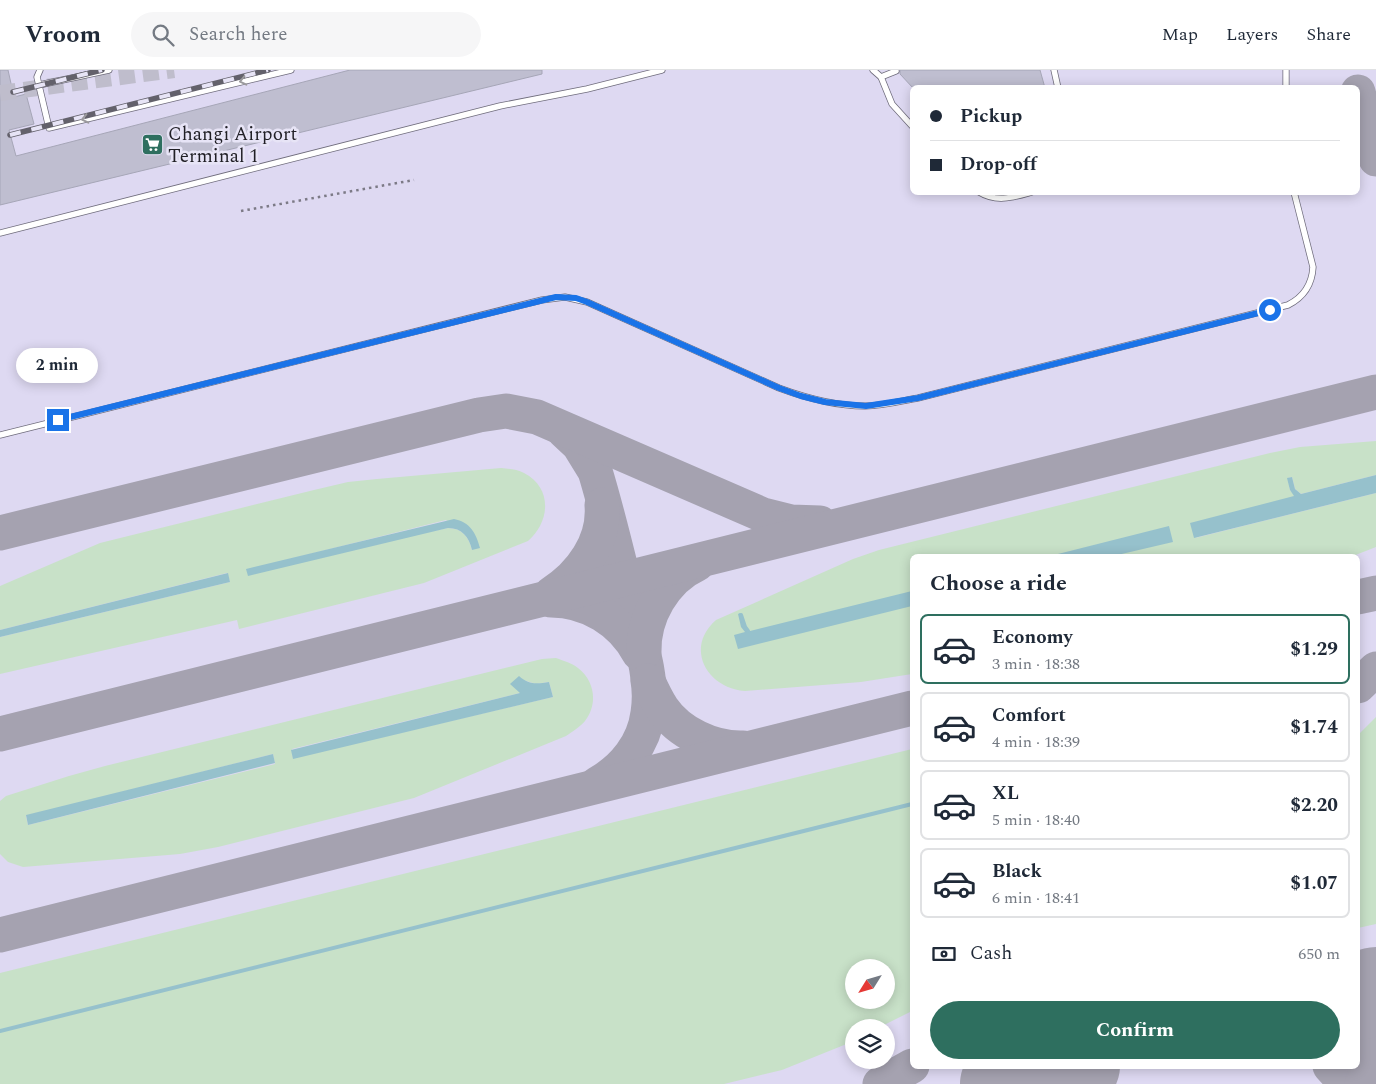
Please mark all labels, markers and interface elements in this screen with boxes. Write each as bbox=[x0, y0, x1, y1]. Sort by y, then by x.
search box bbox=[131, 12, 481, 57]
text: Vroom bbox=[25, 17, 101, 53]
text: Search here bbox=[189, 20, 288, 49]
icon: search bbox=[149, 21, 177, 49]
text: Map bbox=[1162, 21, 1198, 48]
text: Layers bbox=[1226, 21, 1278, 48]
text: Share bbox=[1306, 21, 1351, 48]
one-way arrow bbox=[239, 75, 248, 86]
text: Pickup bbox=[960, 102, 1022, 131]
one-way arrow bbox=[81, 113, 90, 124]
place label: Changi Airport Terminal 1 bbox=[168, 120, 297, 171]
supermarket icon: Changi Airport Terminal 1 bbox=[140, 133, 164, 157]
text: Drop-off bbox=[960, 150, 1037, 179]
route start bbox=[1259, 299, 1281, 321]
callout: 2 min bbox=[17, 348, 99, 382]
text: 2 min bbox=[36, 353, 78, 377]
route end bbox=[47, 409, 69, 431]
text: Choose a ride bbox=[930, 567, 1067, 600]
text: Economy bbox=[992, 623, 1073, 652]
icon: car bbox=[932, 627, 977, 672]
text: $1.29 bbox=[1290, 635, 1338, 664]
text: 3 min · 18:38 bbox=[992, 652, 1080, 676]
text: Comfort bbox=[992, 701, 1066, 730]
icon: car bbox=[932, 705, 977, 750]
text: $1.74 bbox=[1290, 713, 1338, 742]
text: 4 min · 18:39 bbox=[992, 730, 1080, 754]
text: XL bbox=[992, 779, 1019, 808]
icon: car bbox=[932, 783, 977, 828]
text: $2.20 bbox=[1290, 791, 1338, 820]
text: 5 min · 18:40 bbox=[992, 808, 1080, 832]
text: Black bbox=[992, 857, 1042, 886]
icon: car bbox=[932, 861, 977, 906]
text: $1.07 bbox=[1290, 869, 1338, 898]
text: 6 min · 18:41 bbox=[992, 886, 1080, 910]
text: Cash bbox=[970, 939, 1012, 968]
icon: cash bbox=[930, 940, 958, 968]
text: 650 m bbox=[1298, 942, 1340, 966]
north arrow bbox=[845, 959, 895, 1009]
map controls bbox=[845, 959, 895, 1069]
button: Confirm bbox=[930, 1001, 1340, 1059]
button: layers bbox=[845, 1019, 895, 1069]

